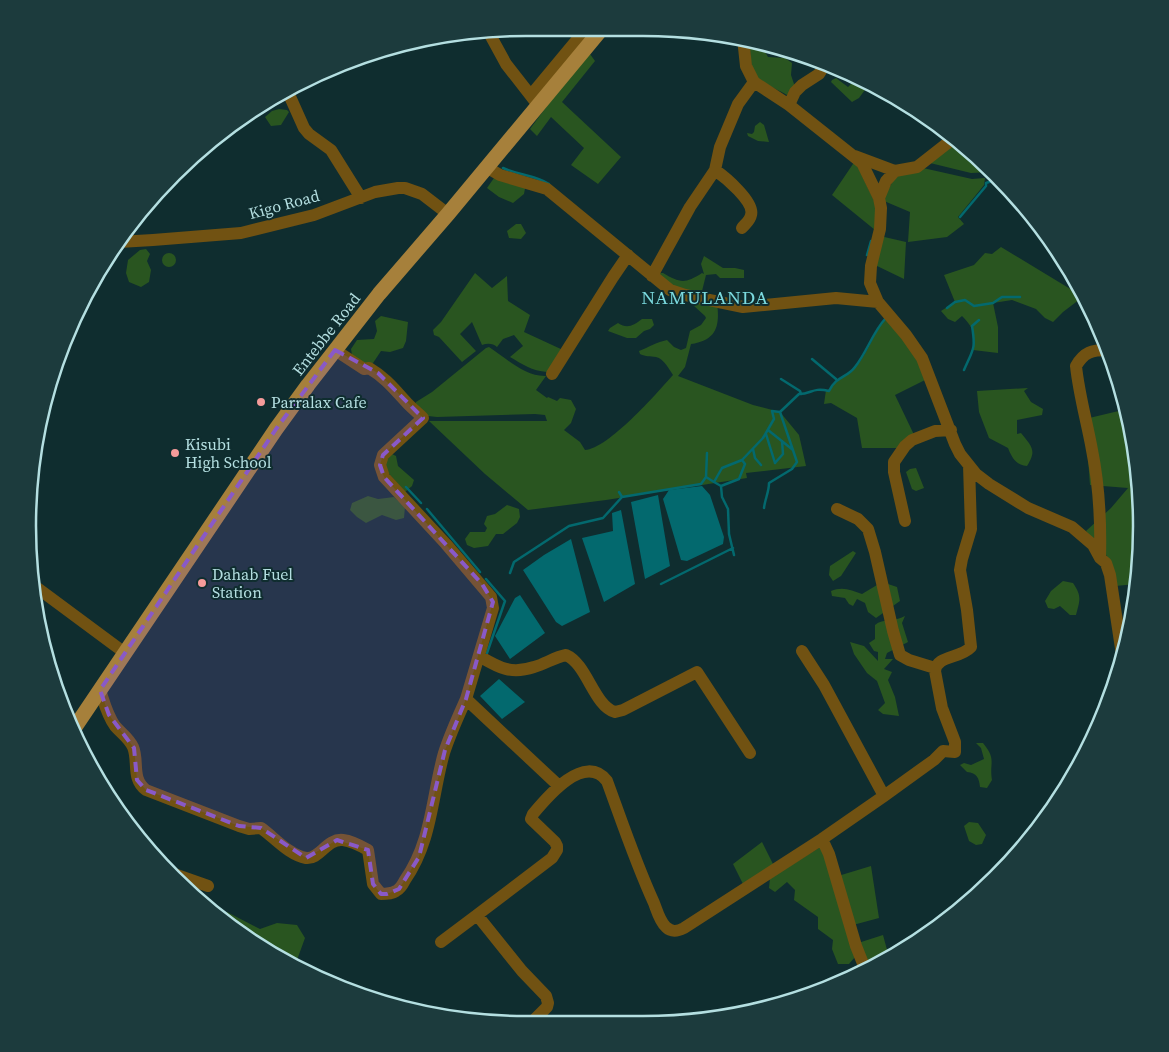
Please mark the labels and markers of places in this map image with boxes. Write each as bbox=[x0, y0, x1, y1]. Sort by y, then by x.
place label: Parralax Cafe bbox=[271, 391, 367, 413]
marker: Parralax Cafe bbox=[255, 396, 267, 408]
place label: Kisubi High School bbox=[185, 433, 272, 473]
marker: Kisubi High School bbox=[169, 447, 181, 459]
place label: Dahab Fuel Station bbox=[212, 563, 293, 603]
marker: Dahab Fuel Station bbox=[196, 577, 208, 589]

